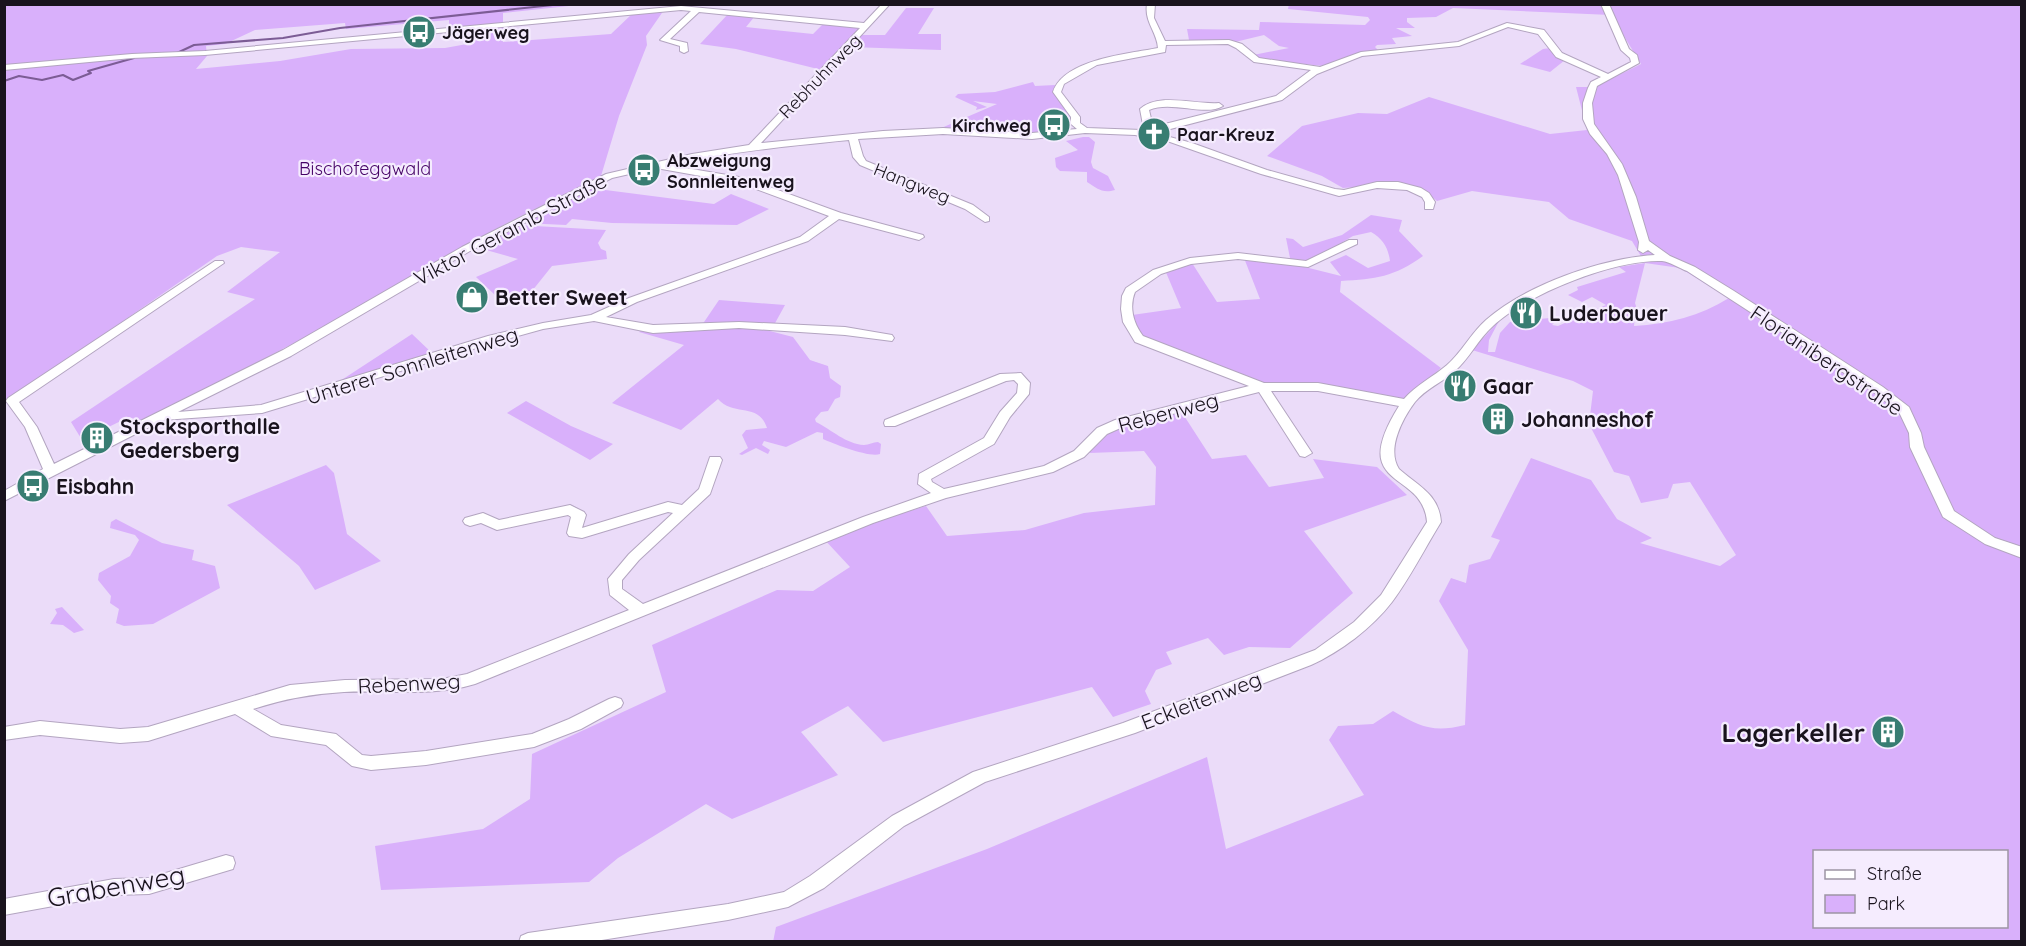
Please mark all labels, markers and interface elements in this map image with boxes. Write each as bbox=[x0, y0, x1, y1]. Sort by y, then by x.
bus stop icon: Jägerweg bbox=[401, 14, 437, 50]
place label: Jägerweg bbox=[442, 21, 530, 44]
street label: Rebhuhnweg bbox=[774, 29, 866, 123]
bus stop icon: Kirchweg bbox=[1036, 107, 1072, 143]
place label: Kirchweg bbox=[952, 114, 1031, 137]
church icon: Paar-Kreuz bbox=[1136, 116, 1172, 152]
place label: Paar-Kreuz bbox=[1177, 123, 1275, 146]
place label: Abzweigung Sonnleitenweg bbox=[667, 149, 794, 193]
bus stop icon: Abzweigung Sonnleitenweg bbox=[626, 152, 662, 188]
park label: Bischofeggwald bbox=[299, 157, 431, 180]
street label: Hangweg bbox=[870, 157, 954, 209]
street label: Viktor Geramb-Straße bbox=[409, 167, 611, 291]
shop icon: Better Sweet bbox=[454, 279, 490, 315]
place label: Better Sweet bbox=[495, 284, 628, 310]
restaurant icon: Luderbauer bbox=[1508, 295, 1544, 331]
street label: Florianibergstraße bbox=[1746, 299, 1908, 421]
place label: Luderbauer bbox=[1549, 300, 1668, 326]
street label: Unterer Sonnleitenweg bbox=[303, 320, 521, 410]
restaurant icon: Gaar bbox=[1442, 368, 1478, 404]
place label: Gaar bbox=[1483, 373, 1534, 399]
street label: Rebenweg bbox=[1115, 386, 1221, 438]
building icon: Johanneshof bbox=[1480, 401, 1516, 437]
place label: Johanneshof bbox=[1521, 406, 1654, 432]
place label: Stocksporthalle Gedersberg bbox=[120, 413, 280, 463]
building icon: Stocksporthalle Gedersberg bbox=[79, 420, 115, 456]
bus stop icon: Eisbahn bbox=[15, 468, 51, 504]
place label: Eisbahn bbox=[56, 473, 134, 499]
street label: Eckleitenweg bbox=[1137, 665, 1265, 735]
street label: Rebenweg bbox=[357, 667, 461, 699]
building icon: Lagerkeller bbox=[1870, 714, 1906, 750]
place label: Lagerkeller bbox=[1721, 716, 1865, 749]
legend bbox=[1813, 850, 2008, 928]
street label: Grabenweg bbox=[45, 858, 187, 914]
text: Straße bbox=[1867, 862, 1922, 885]
text: Park bbox=[1867, 892, 1905, 915]

